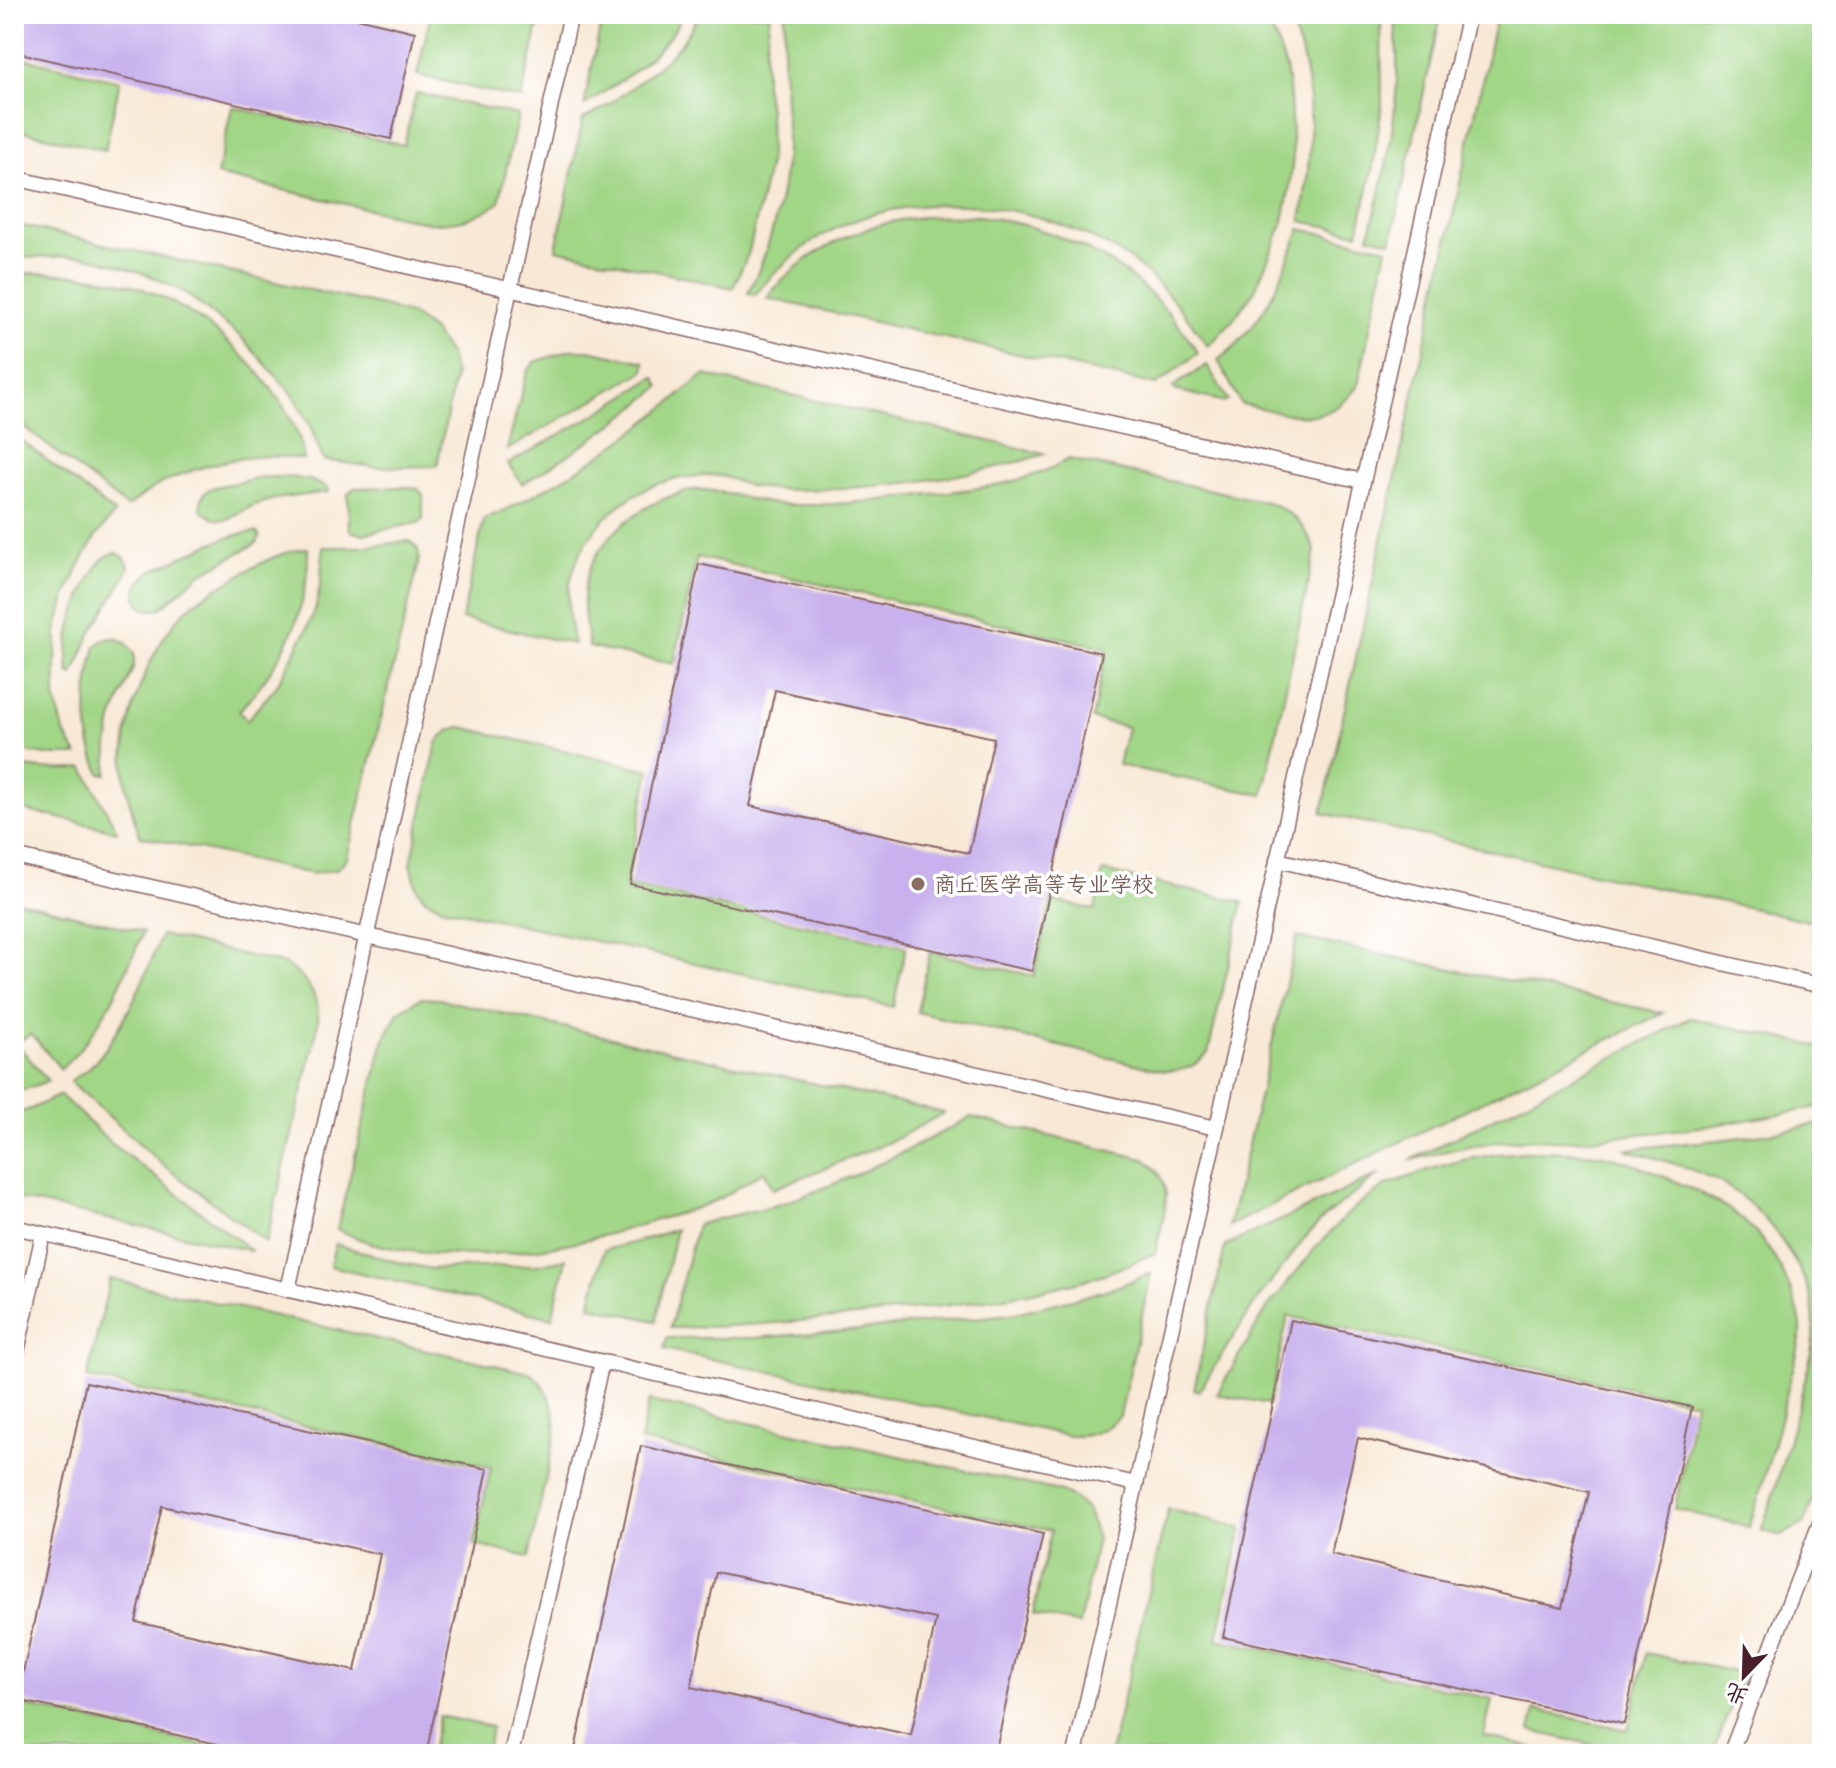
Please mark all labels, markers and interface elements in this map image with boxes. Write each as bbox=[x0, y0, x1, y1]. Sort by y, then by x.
place label: 商丘医学高等专业学校 bbox=[934, 871, 1154, 899]
marker: 商丘医学高等专业学校 bbox=[909, 875, 927, 893]
north arrow bbox=[1704, 1636, 1784, 1716]
text: 北 bbox=[1721, 1676, 1752, 1711]

